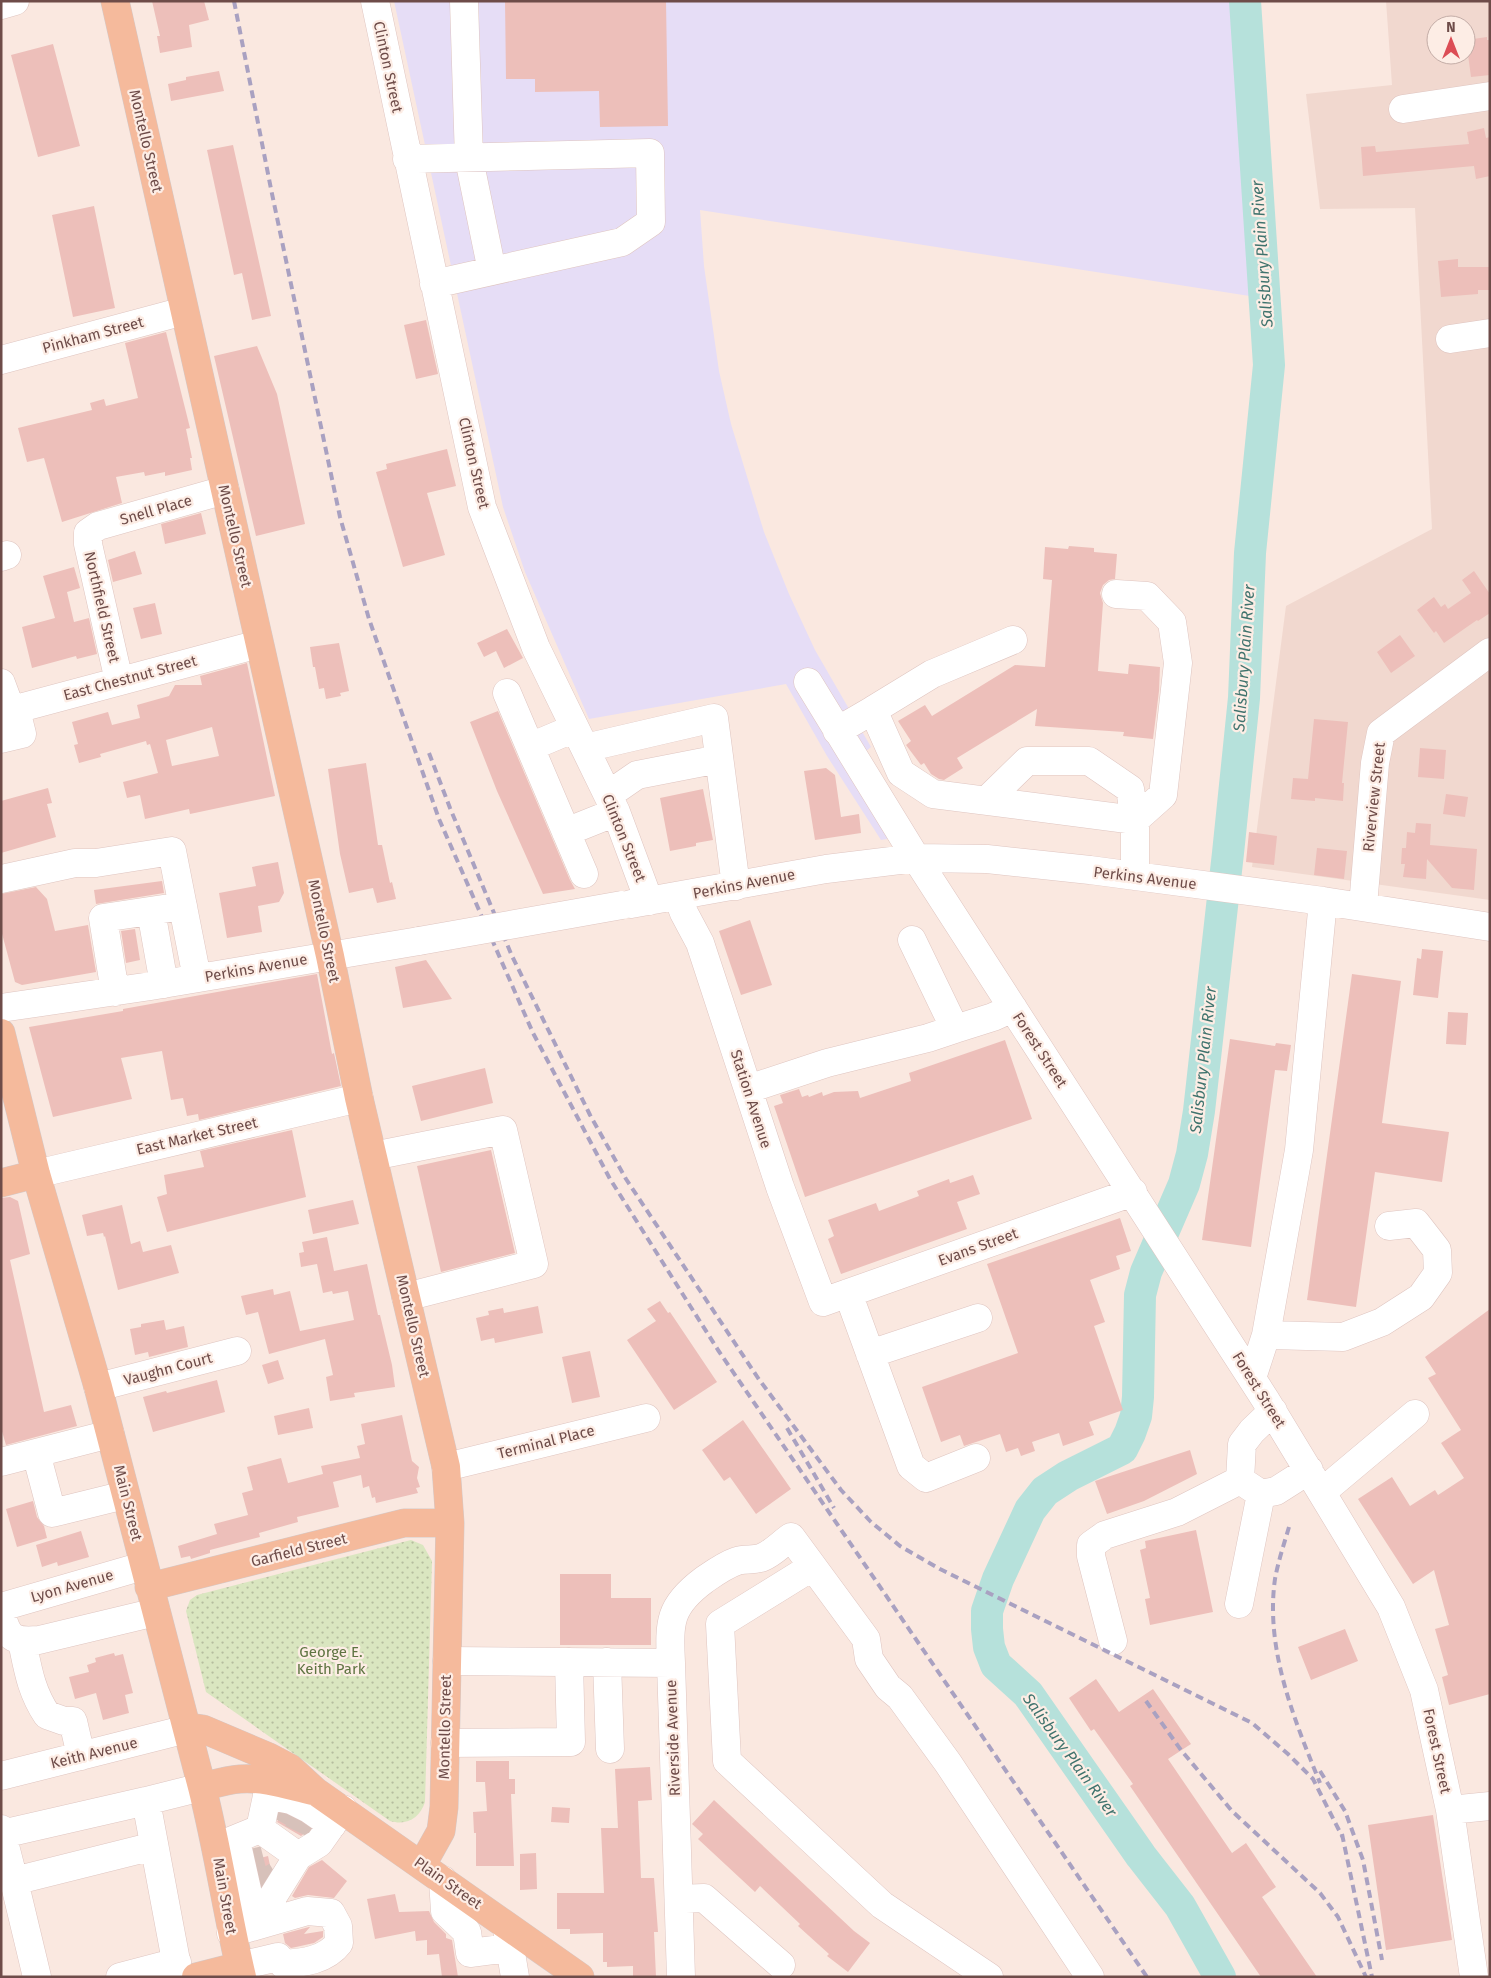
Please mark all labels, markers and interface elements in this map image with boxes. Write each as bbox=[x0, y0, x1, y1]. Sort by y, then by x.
north arrow bbox=[1426, 15, 1476, 65]
text: N bbox=[1446, 19, 1456, 36]
street label: Clinton Street bbox=[370, 20, 407, 115]
street label: Montello Street bbox=[125, 88, 167, 195]
water label: Salisbury Plain River bbox=[1247, 179, 1277, 329]
street label: Pinkham Street bbox=[40, 313, 146, 357]
street label: Clinton Street bbox=[455, 416, 493, 511]
street label: Montello Street bbox=[214, 483, 256, 590]
street label: Snell Place bbox=[118, 491, 194, 529]
street label: Northfield Street bbox=[80, 550, 124, 665]
water label: Salisbury Plain River bbox=[1229, 583, 1259, 733]
street label: East Chestnut Street bbox=[61, 651, 199, 704]
street label: Riverview Street bbox=[1359, 741, 1389, 853]
street label: Clinton Street bbox=[598, 791, 650, 885]
street label: Perkins Avenue bbox=[1092, 863, 1198, 893]
street label: Perkins Avenue bbox=[691, 865, 797, 903]
street label: Montello Street bbox=[304, 878, 344, 985]
street label: Perkins Avenue bbox=[203, 950, 309, 986]
water label: Salisbury Plain River bbox=[1186, 985, 1220, 1135]
street label: Forest Street bbox=[1009, 1009, 1071, 1092]
street label: Station Avenue bbox=[727, 1047, 775, 1151]
street label: East Market Street bbox=[135, 1113, 260, 1159]
street label: Evans Street bbox=[936, 1224, 1021, 1270]
street label: Montello Street bbox=[392, 1273, 434, 1380]
street label: Vaughn Court bbox=[122, 1348, 215, 1389]
street label: Forest Street bbox=[1229, 1349, 1290, 1432]
street label: Terminal Place bbox=[496, 1421, 596, 1463]
street label: Main Street bbox=[110, 1463, 146, 1543]
street label: Garfield Street bbox=[249, 1529, 349, 1571]
street label: Lyon Avenue bbox=[29, 1566, 115, 1606]
park label: George E. Keith Park bbox=[297, 1643, 366, 1678]
street label: Montello Street bbox=[435, 1674, 455, 1780]
street label: Riverside Avenue bbox=[662, 1679, 684, 1797]
water label: Salisbury Plain River bbox=[1018, 1689, 1122, 1821]
street label: Forest Street bbox=[1419, 1707, 1455, 1796]
street label: Keith Avenue bbox=[49, 1734, 139, 1772]
street label: Plain Street bbox=[411, 1853, 486, 1913]
street label: Main Street bbox=[209, 1856, 241, 1936]

